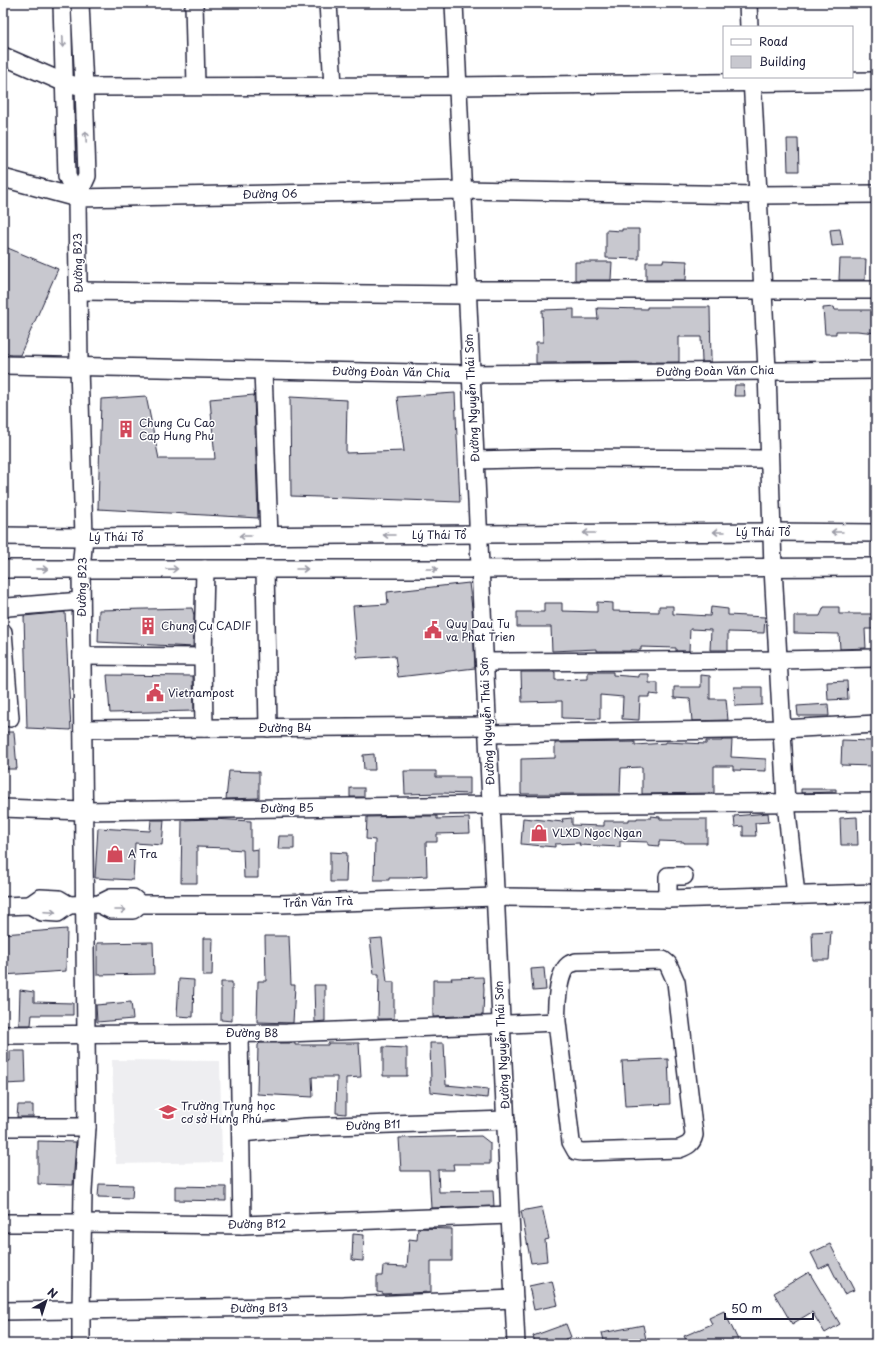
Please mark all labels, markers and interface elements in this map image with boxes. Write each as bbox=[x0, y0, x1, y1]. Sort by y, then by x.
legend bbox=[723, 26, 853, 78]
text: Road bbox=[759, 32, 788, 50]
one-way arrow bbox=[59, 35, 67, 48]
text: Building bbox=[759, 52, 806, 70]
one-way arrow bbox=[82, 131, 89, 144]
street label: Đường 06 bbox=[242, 185, 298, 202]
street label: Đường B23 bbox=[68, 233, 87, 293]
street label: Đường Nguyễn Thái Sơn bbox=[460, 333, 483, 463]
street label: Đường Đoàn Văn Chia bbox=[656, 361, 775, 380]
street label: Đường Đoàn Văn Chia bbox=[332, 362, 451, 381]
place label: Chung Cu Cao Cap Hung Phu bbox=[139, 414, 215, 444]
building icon: Chung Cu Cao Cap Hung Phu bbox=[116, 419, 136, 439]
street label: Lý Thái Tổ bbox=[736, 523, 791, 540]
street label: Lý Thái Tổ bbox=[412, 526, 467, 543]
street label: Lý Thái Tổ bbox=[89, 528, 144, 545]
one-way arrow bbox=[713, 528, 726, 536]
one-way arrow bbox=[831, 528, 844, 536]
one-way arrow bbox=[583, 529, 596, 537]
one-way arrow bbox=[383, 531, 396, 539]
one-way arrow bbox=[239, 532, 252, 540]
street label: Đường B23 bbox=[72, 557, 91, 617]
one-way arrow bbox=[35, 565, 48, 573]
one-way arrow bbox=[165, 565, 178, 573]
one-way arrow bbox=[295, 565, 308, 573]
one-way arrow bbox=[425, 565, 438, 573]
place label: Quy Dau Tu va Phat Trien bbox=[446, 615, 515, 645]
building icon: Chung Cu CADIF bbox=[138, 616, 158, 636]
place label: Chung Cu CADIF bbox=[161, 617, 252, 634]
public building icon: Quy Dau Tu va Phat Trien bbox=[423, 620, 443, 640]
street label: Đường Nguyễn Thái Sơn bbox=[475, 656, 498, 786]
public building icon: Vietnampost bbox=[145, 683, 165, 703]
place label: Vietnampost bbox=[168, 684, 235, 701]
street label: Đường B4 bbox=[258, 719, 312, 736]
street label: Đường B5 bbox=[260, 799, 314, 816]
shop icon: VLXD Ngoc Ngan bbox=[529, 823, 549, 843]
place label: VLXD Ngoc Ngan bbox=[552, 824, 642, 841]
shop icon: A Tra bbox=[105, 844, 125, 864]
place label: A Tra bbox=[128, 845, 158, 862]
street label: Trần Văn Trà bbox=[283, 892, 354, 911]
one-way arrow bbox=[113, 906, 126, 914]
one-way arrow bbox=[43, 909, 56, 916]
street label: Đường Nguyễn Thái Sơn bbox=[490, 980, 513, 1110]
street label: Đường B8 bbox=[226, 1024, 278, 1041]
place label: Trường Trung học cơ sở Hưng Phú bbox=[181, 1097, 275, 1127]
school or university icon: Trường Trung học cơ sở Hưng Phú bbox=[158, 1102, 178, 1122]
street label: Đường B11 bbox=[345, 1115, 401, 1134]
street label: Đường B12 bbox=[228, 1214, 287, 1233]
north arrow bbox=[26, 1281, 66, 1321]
text: N bbox=[44, 1283, 62, 1302]
scale bar bbox=[725, 1295, 813, 1321]
street label: Đường B13 bbox=[230, 1298, 288, 1317]
text: 50 m bbox=[731, 1299, 762, 1317]

